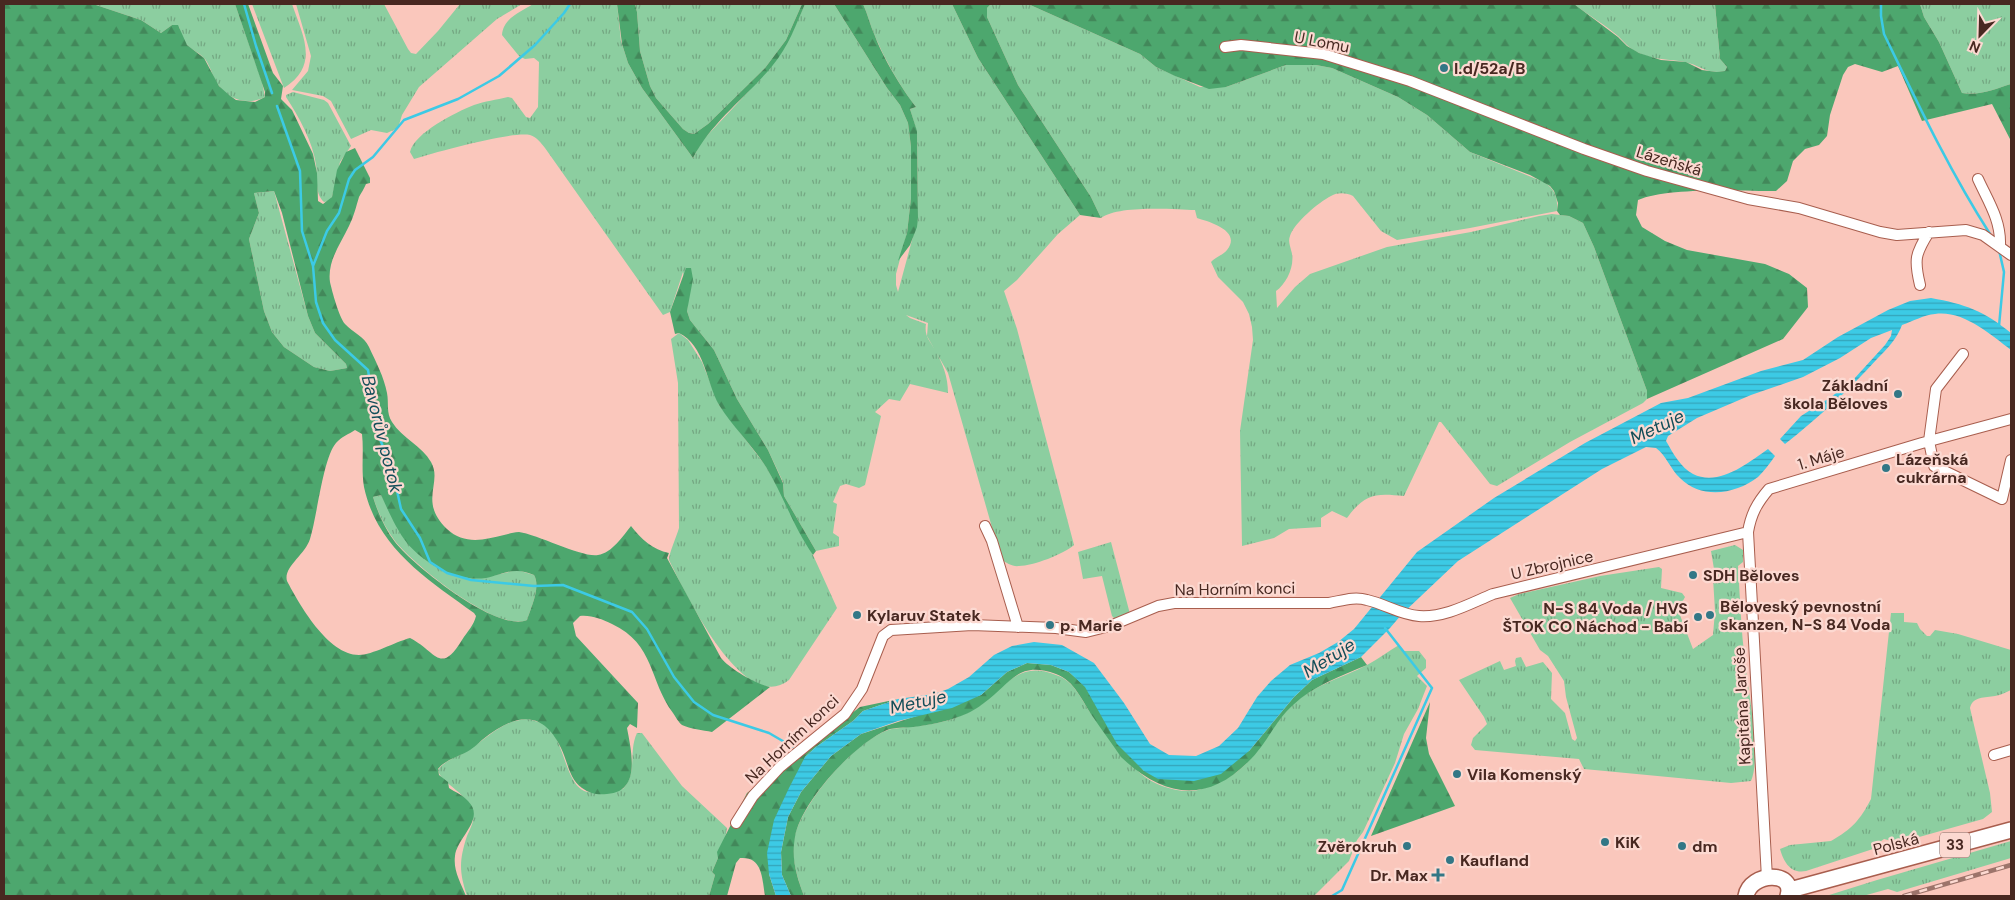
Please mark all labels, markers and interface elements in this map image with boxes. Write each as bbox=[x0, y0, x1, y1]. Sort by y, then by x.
north arrow bbox=[1955, 10, 2005, 60]
street label: U Lomu bbox=[1293, 26, 1351, 58]
text: N bbox=[1967, 37, 1983, 57]
place label: I.d/52a/B bbox=[1454, 58, 1525, 79]
marker: I.d/52a/B bbox=[1438, 62, 1450, 74]
street label: Lázeňská bbox=[1634, 141, 1704, 181]
water label: Bavorův potok bbox=[356, 373, 408, 496]
place label: Základní škola Běloves bbox=[1783, 375, 1889, 414]
marker: Základní škola Běloves bbox=[1892, 388, 1904, 400]
water label: Metuje bbox=[1626, 404, 1688, 450]
street label: 1. Máje bbox=[1795, 441, 1847, 475]
place label: Lázeňská cukrárna bbox=[1896, 449, 1968, 488]
marker: Lázeňská cukrárna bbox=[1880, 462, 1892, 474]
street label: U Zbrojnice bbox=[1509, 545, 1595, 585]
place label: SDH Běloves bbox=[1703, 565, 1799, 586]
marker: SDH Běloves bbox=[1687, 569, 1699, 581]
street label: Na Horním konci bbox=[1174, 577, 1296, 601]
place label: Běloveský pevnostní skanzen, N-S 84 Voda bbox=[1720, 596, 1890, 635]
place label: N-S 84 Voda / HVS ŠTOK CO Náchod - Babí bbox=[1502, 598, 1689, 637]
place label: Kylaruv Statek bbox=[867, 605, 981, 626]
marker: Kylaruv Statek bbox=[851, 609, 863, 621]
marker: Běloveský pevnostní skanzen, N-S 84 Voda bbox=[1704, 609, 1716, 621]
marker: N-S 84 Voda / HVS ŠTOK CO Náchod - Babí bbox=[1692, 611, 1704, 623]
place label: p. Marie bbox=[1060, 615, 1122, 636]
marker: p. Marie bbox=[1044, 619, 1056, 631]
water label: Metuje bbox=[1298, 633, 1360, 683]
street label: Kapitána Jaroše bbox=[1728, 647, 1756, 765]
water label: Metuje bbox=[887, 684, 949, 720]
street label: Na Horním konci bbox=[741, 690, 843, 788]
place label: Vila Komenský bbox=[1467, 764, 1582, 785]
marker: Vila Komenský bbox=[1451, 768, 1463, 780]
street label: Polská bbox=[1871, 828, 1921, 860]
place label: KiK bbox=[1615, 832, 1641, 853]
road number: 33 bbox=[1940, 832, 1970, 858]
place label: Zvěrokruh bbox=[1318, 836, 1397, 857]
marker: KiK bbox=[1599, 836, 1611, 848]
place label: dm bbox=[1692, 836, 1718, 857]
marker: Zvěrokruh bbox=[1401, 840, 1413, 852]
marker: dm bbox=[1676, 840, 1688, 852]
place label: Kaufland bbox=[1460, 850, 1529, 871]
marker: Kaufland bbox=[1444, 854, 1456, 866]
place label: Dr. Max bbox=[1370, 865, 1428, 886]
marker: Dr. Max bbox=[1432, 869, 1444, 881]

